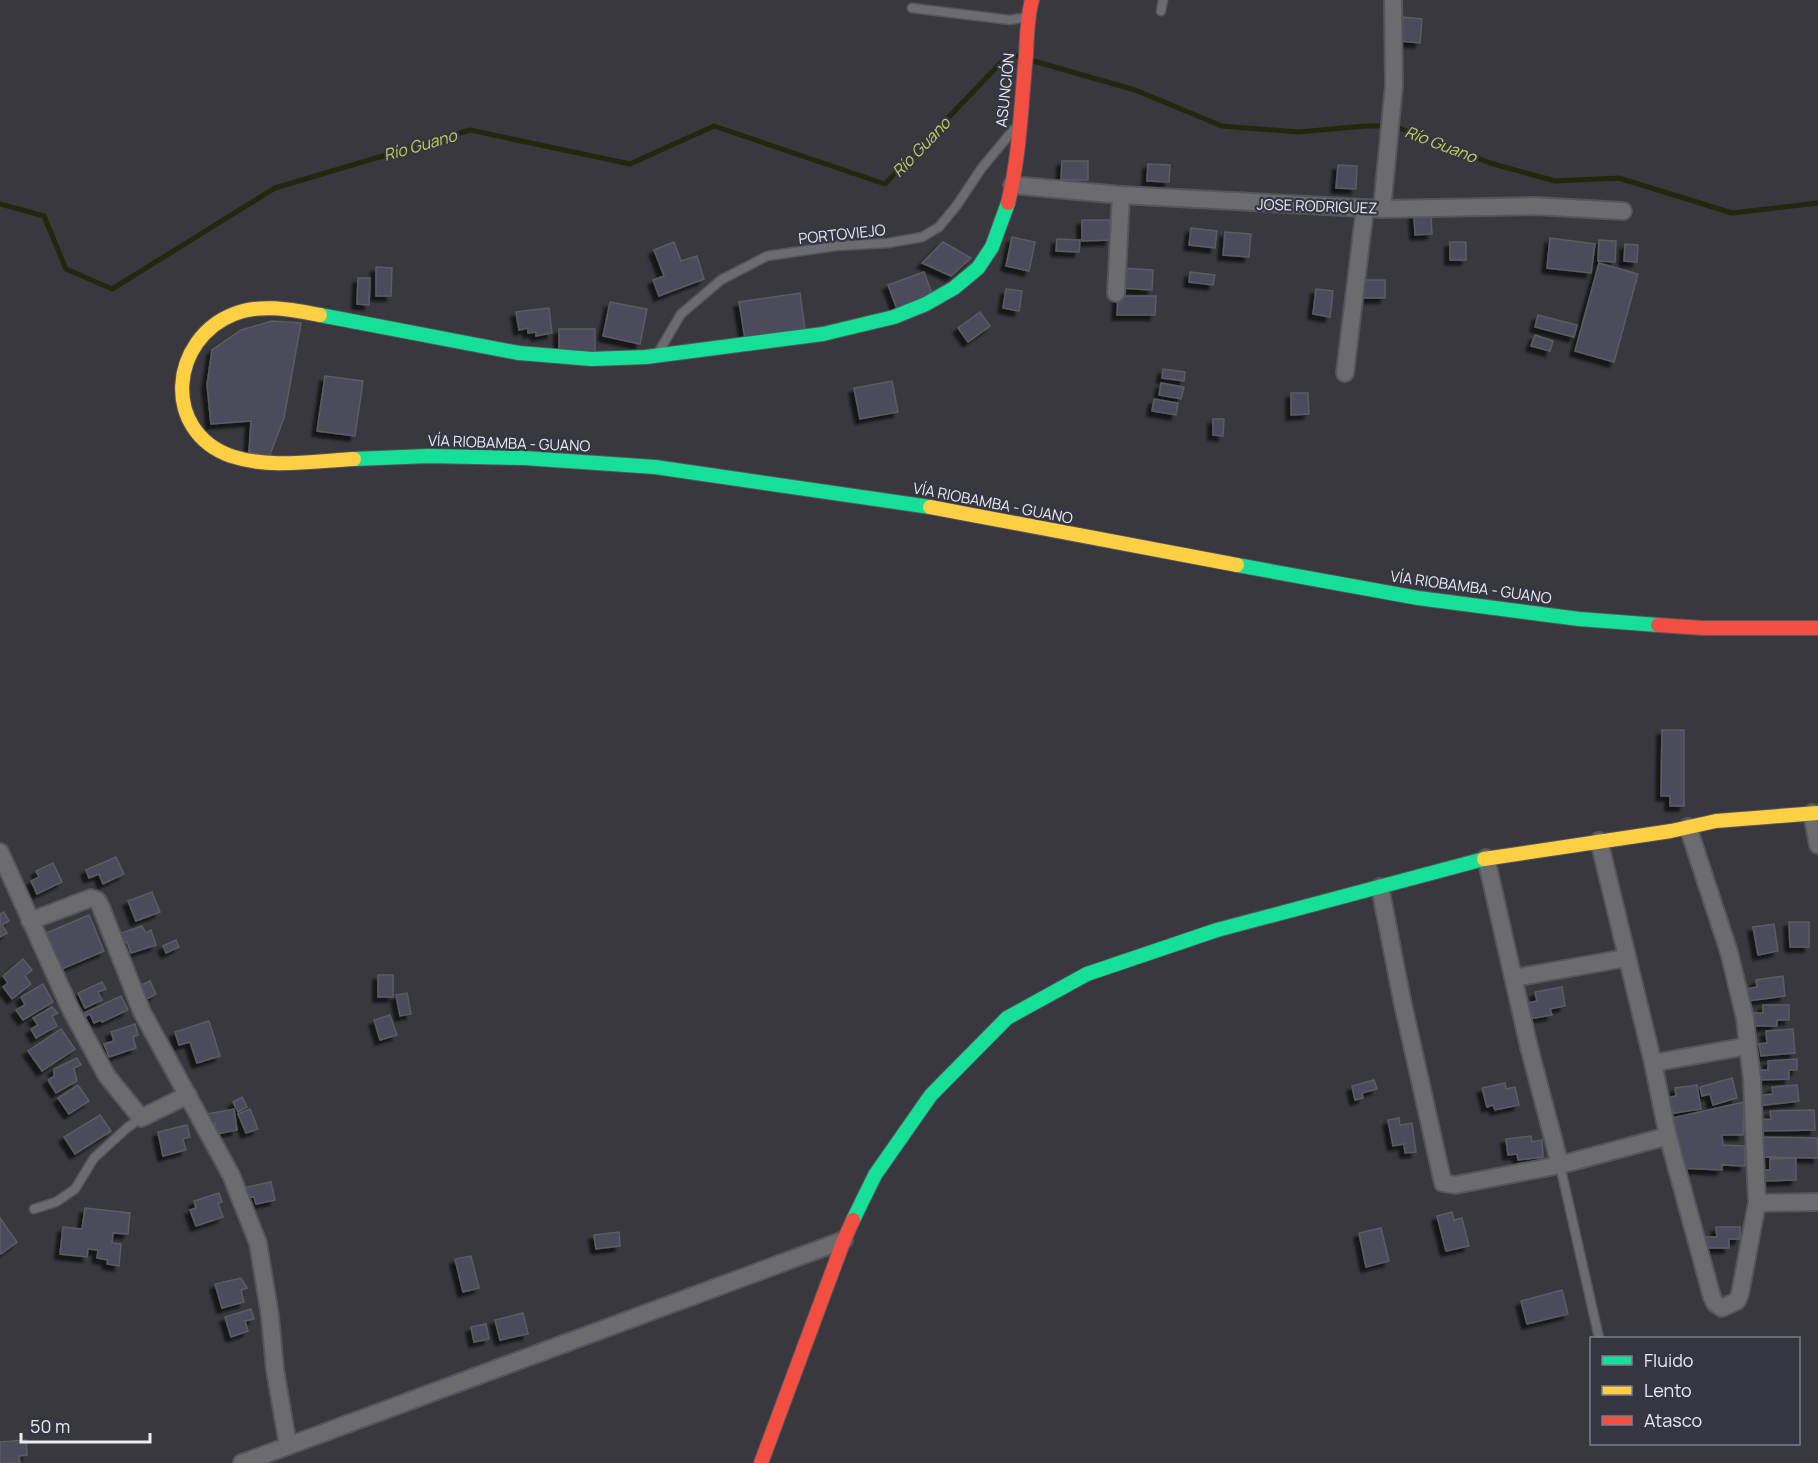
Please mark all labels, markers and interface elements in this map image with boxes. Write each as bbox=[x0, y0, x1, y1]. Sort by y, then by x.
street label: ASUNCIÓN bbox=[991, 52, 1019, 128]
water label: Río Guano bbox=[887, 111, 956, 182]
water label: Río Guano bbox=[1402, 120, 1481, 168]
water label: Río Guano bbox=[381, 124, 461, 166]
street label: JOSE RODRIGUEZ bbox=[1256, 193, 1378, 219]
street label: PORTOVIEJO bbox=[797, 219, 887, 249]
street label: VÍA RIOBAMBA - GUANO bbox=[427, 430, 591, 456]
street label: VÍA RIOBAMBA - GUANO bbox=[911, 477, 1075, 529]
street label: VÍA RIOBAMBA - GUANO bbox=[1389, 565, 1553, 609]
legend bbox=[1590, 1337, 1800, 1445]
text: Fluido bbox=[1644, 1348, 1693, 1372]
text: Lento bbox=[1644, 1378, 1692, 1402]
scale bar bbox=[21, 1406, 150, 1444]
text: Atasco bbox=[1644, 1408, 1702, 1432]
text: 50 m bbox=[30, 1414, 70, 1438]

